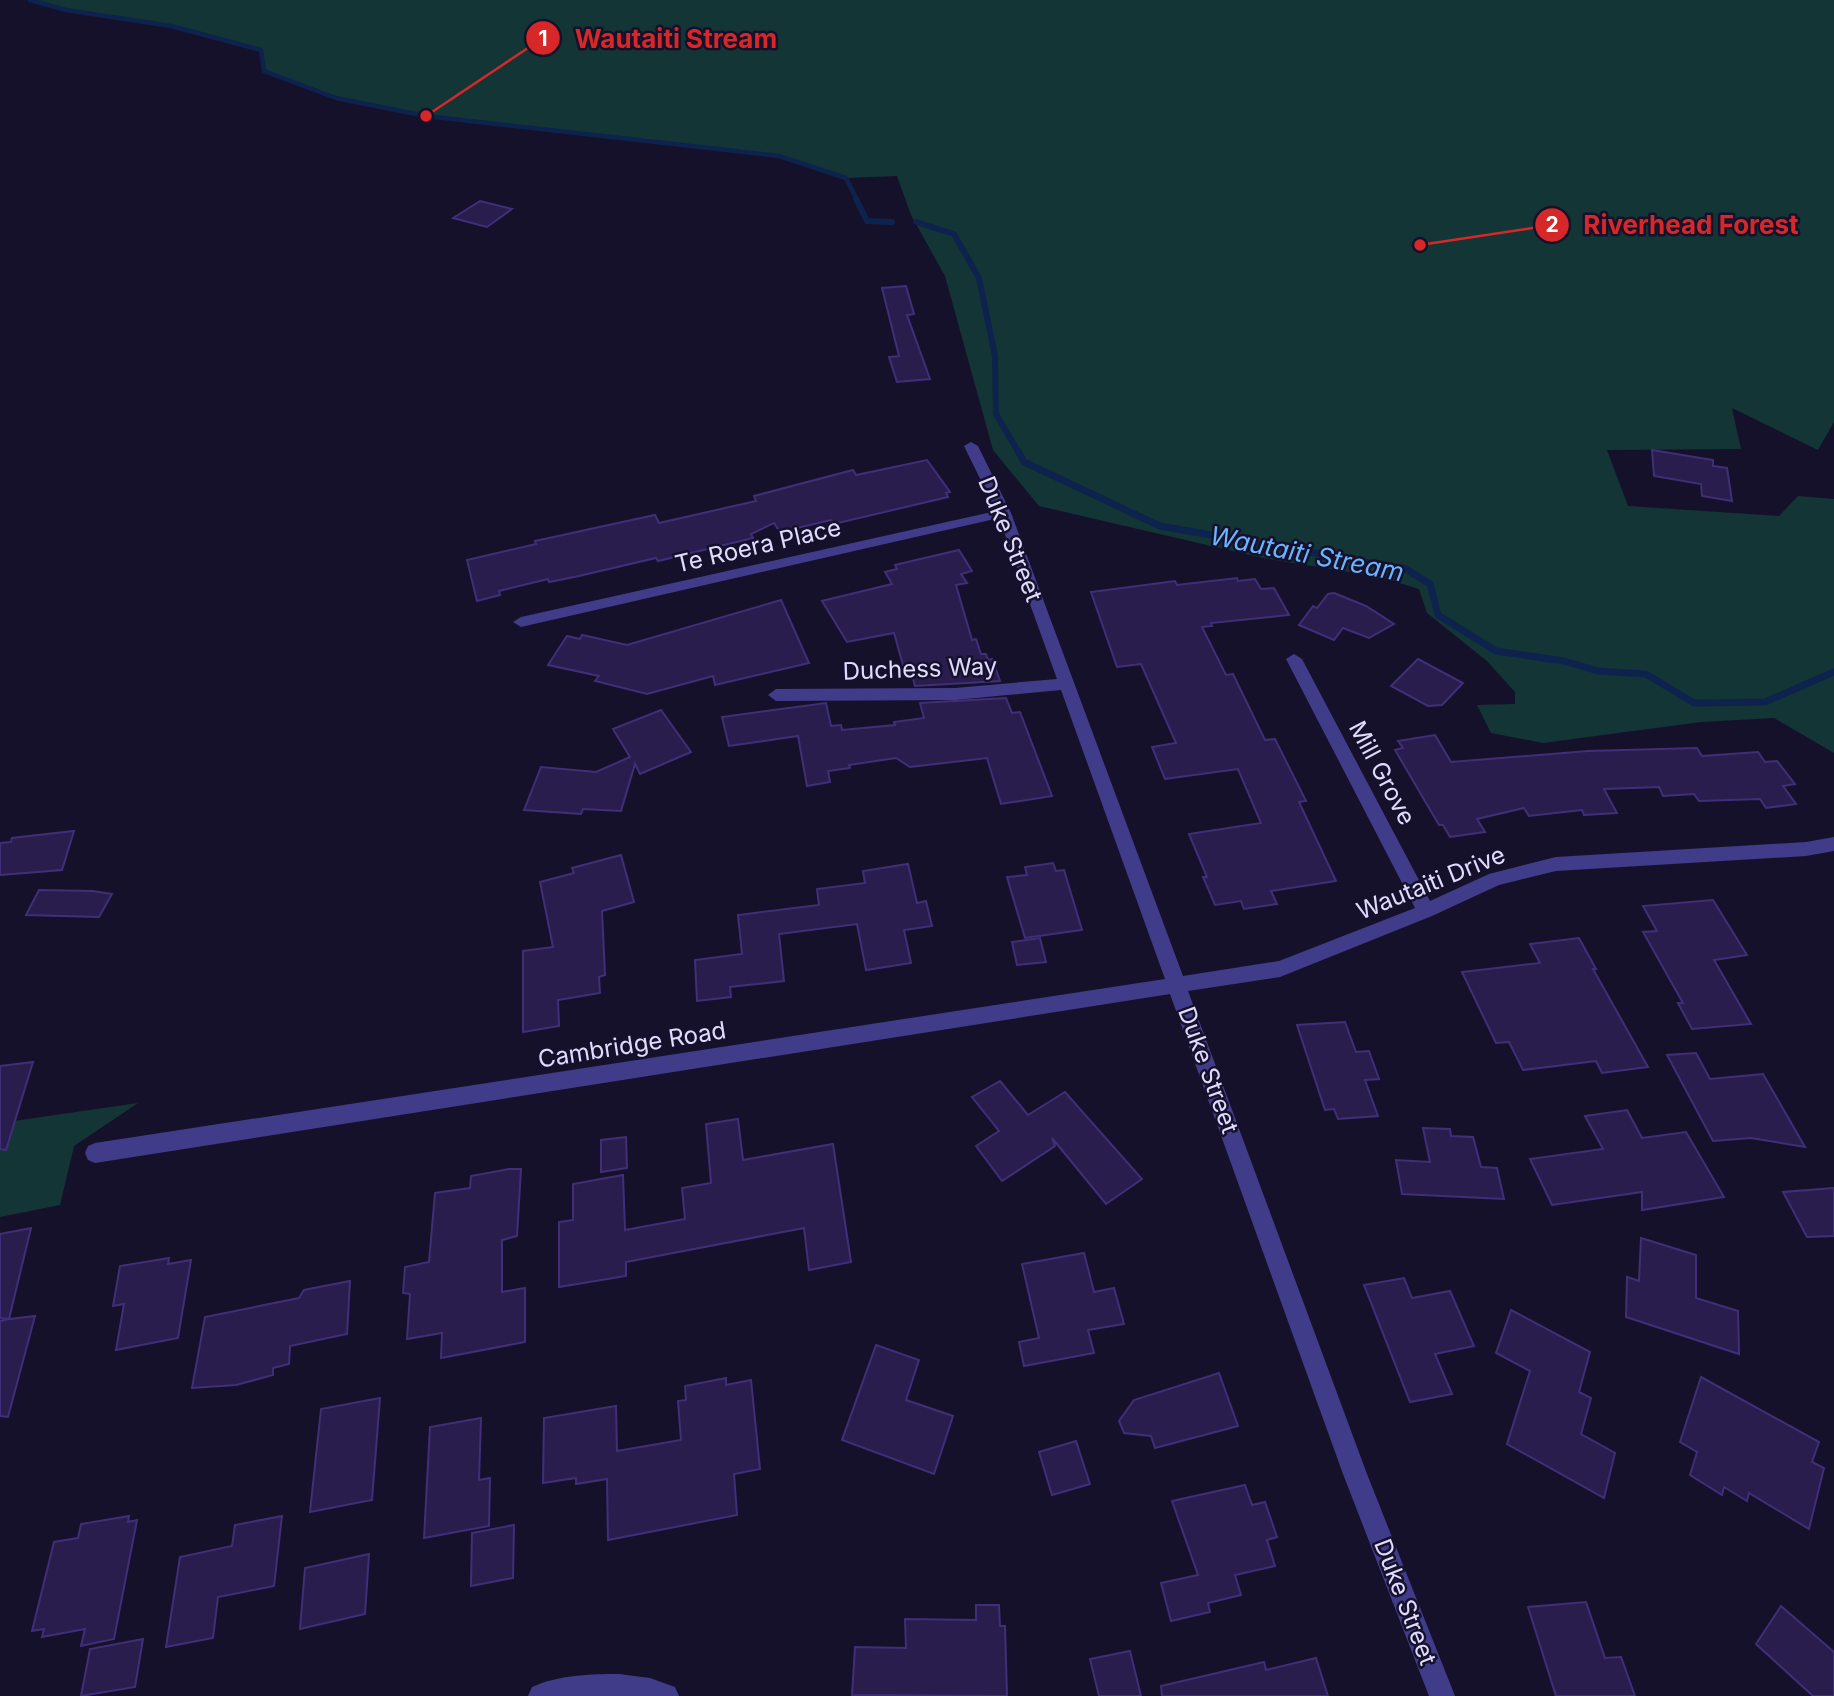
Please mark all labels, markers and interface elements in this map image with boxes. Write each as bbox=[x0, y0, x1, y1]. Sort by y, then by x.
callout: Wautaiti Stream bbox=[526, 15, 791, 62]
text: Wautaiti Stream bbox=[575, 23, 777, 54]
text: 1 bbox=[538, 26, 548, 51]
callout: Riverhead Forest bbox=[1535, 201, 1813, 248]
text: Riverhead Forest bbox=[1583, 209, 1799, 240]
text: 2 bbox=[1545, 212, 1559, 237]
street label: Duke Street bbox=[972, 472, 1049, 606]
street label: Te Roera Place bbox=[672, 512, 844, 579]
water label: Wautaiti Stream bbox=[1208, 520, 1407, 587]
street label: Duchess Way bbox=[842, 651, 998, 686]
street label: Mill Grove bbox=[1343, 716, 1422, 830]
street label: Wautaiti Drive bbox=[1352, 840, 1509, 925]
street label: Duke Street bbox=[1172, 1003, 1245, 1137]
street label: Cambridge Road bbox=[536, 1015, 728, 1074]
street label: Duke Street bbox=[1368, 1535, 1443, 1669]

